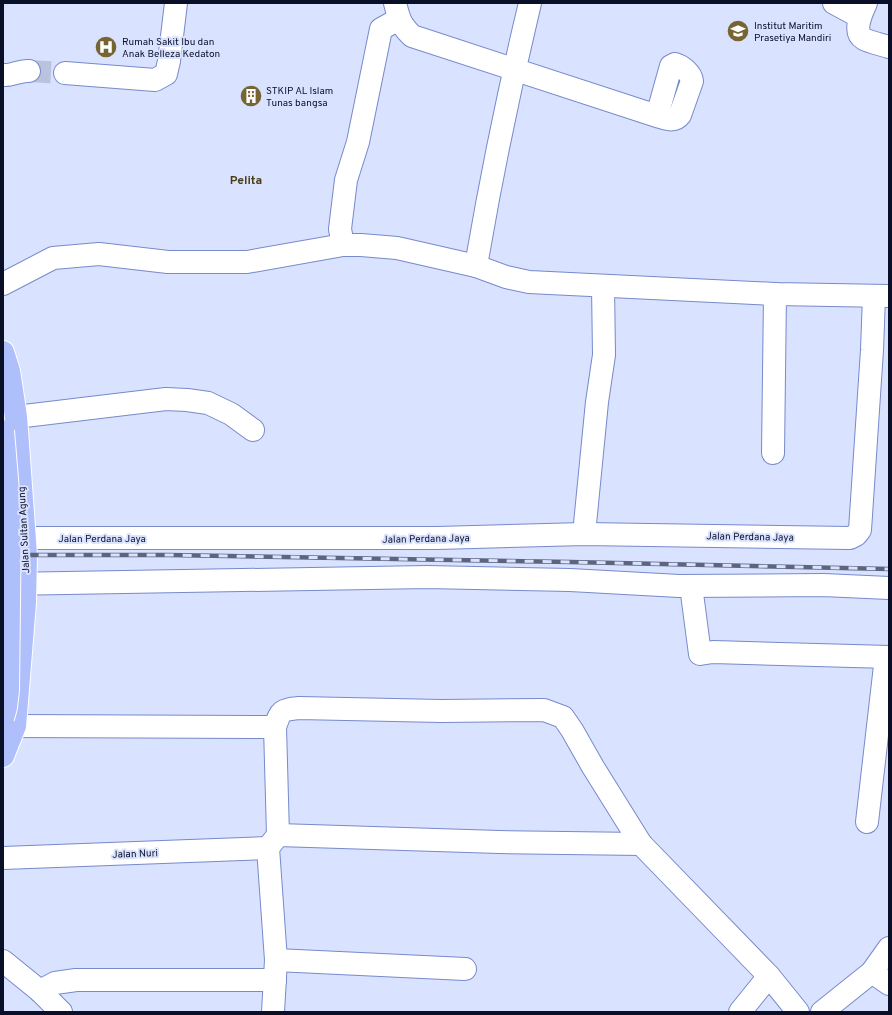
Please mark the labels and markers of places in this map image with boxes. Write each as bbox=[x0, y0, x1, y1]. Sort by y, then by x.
school or university icon: Institut Maritim Prasetiya Mandiri bbox=[725, 18, 751, 44]
place label: Institut Maritim Prasetiya Mandiri bbox=[754, 20, 831, 45]
hospital icon: Rumah Sakit Ibu dan Anak Belleza Kedaton bbox=[93, 34, 119, 60]
place label: Rumah Sakit Ibu dan Anak Belleza Kedaton bbox=[122, 36, 220, 61]
building icon: STKIP AL Islam Tunas bangsa bbox=[238, 83, 264, 109]
place label: STKIP AL Islam Tunas bangsa bbox=[266, 85, 333, 110]

